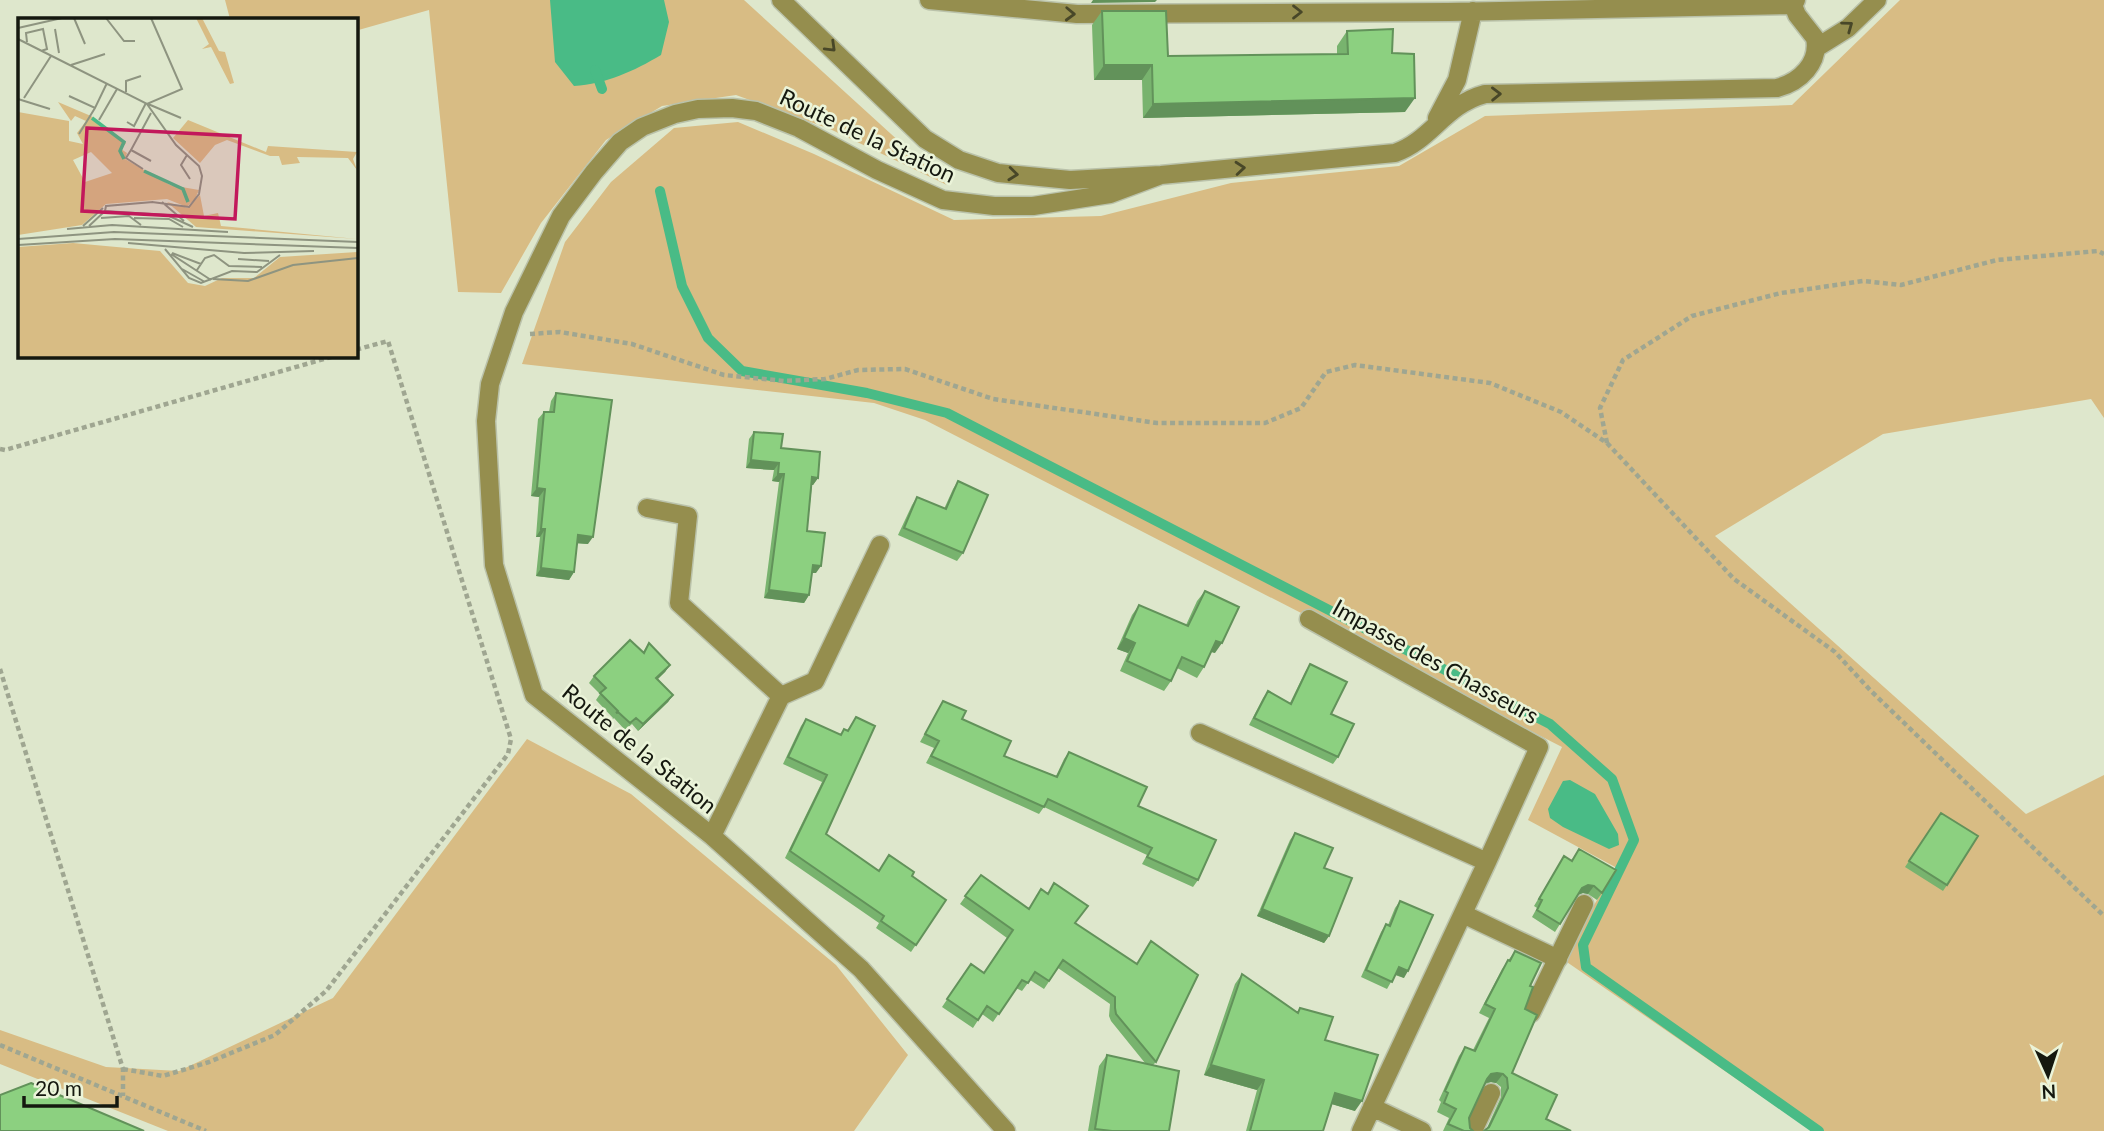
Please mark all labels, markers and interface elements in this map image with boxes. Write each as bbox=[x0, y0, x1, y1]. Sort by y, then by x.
one-way arrow bbox=[1292, 5, 1303, 20]
one-way arrow bbox=[1064, 6, 1075, 21]
inset map bbox=[18, 18, 357, 357]
one-way arrow bbox=[1841, 22, 1853, 34]
one-way arrow bbox=[823, 38, 836, 51]
street label: Route de la Station bbox=[776, 82, 960, 188]
one-way arrow bbox=[1491, 87, 1502, 102]
one-way arrow bbox=[1234, 160, 1245, 175]
one-way arrow bbox=[1008, 166, 1019, 181]
street label: Impasse des Chasseurs bbox=[1328, 593, 1544, 729]
street label: Route de la Station bbox=[557, 677, 723, 819]
north arrow bbox=[2013, 1040, 2083, 1110]
scale bar bbox=[24, 1064, 117, 1108]
text: 20 m bbox=[35, 1075, 82, 1100]
text: N bbox=[2041, 1081, 2057, 1104]

